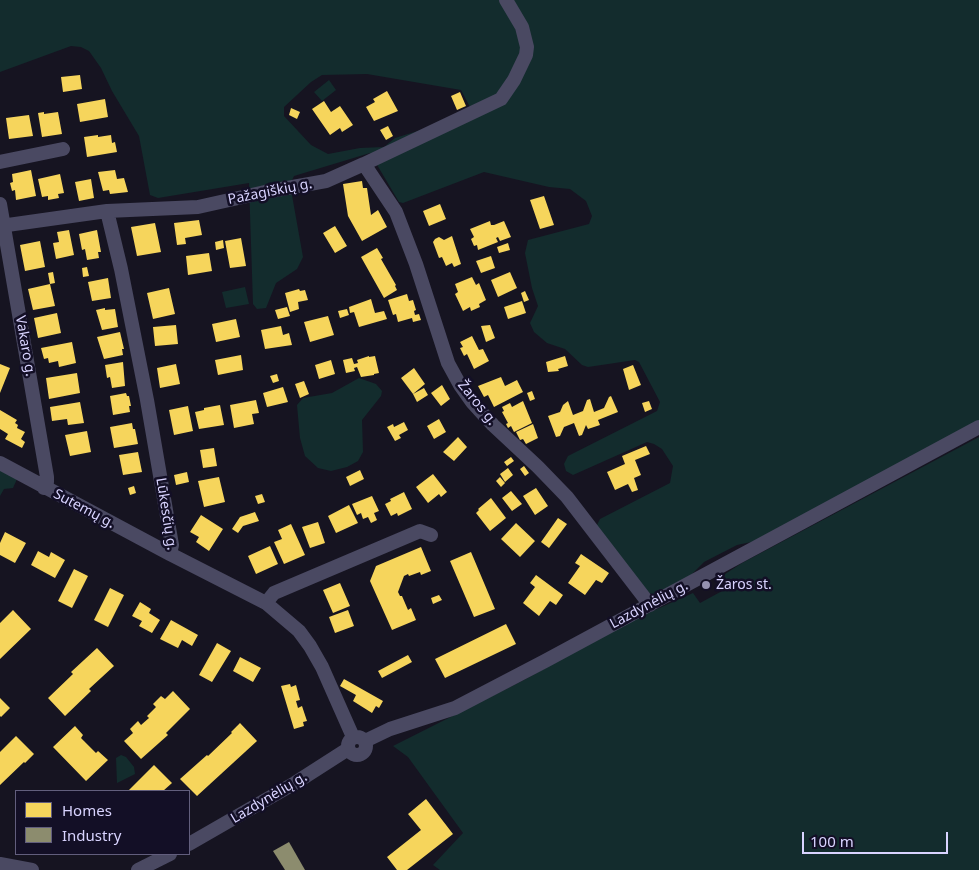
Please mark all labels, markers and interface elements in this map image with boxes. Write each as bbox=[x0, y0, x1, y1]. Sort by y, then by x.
street label: Pažagiškių g. bbox=[226, 176, 314, 208]
street label: Vakaro g. bbox=[11, 314, 39, 378]
street label: Žaros g. bbox=[454, 377, 500, 429]
street label: Lūkesčių g. bbox=[152, 477, 180, 551]
street label: Sutemų g. bbox=[50, 486, 118, 532]
street label: Lazdynėlių g. bbox=[607, 577, 691, 633]
place label: Žaros st. bbox=[716, 577, 772, 593]
marker: Žaros st. bbox=[700, 579, 712, 591]
street label: Lazdynėlių g. bbox=[228, 769, 310, 827]
legend bbox=[15, 790, 190, 855]
text: Homes bbox=[62, 800, 112, 820]
scale bar bbox=[804, 822, 950, 854]
text: Industry bbox=[62, 825, 121, 845]
text: 100 m bbox=[810, 831, 854, 851]

